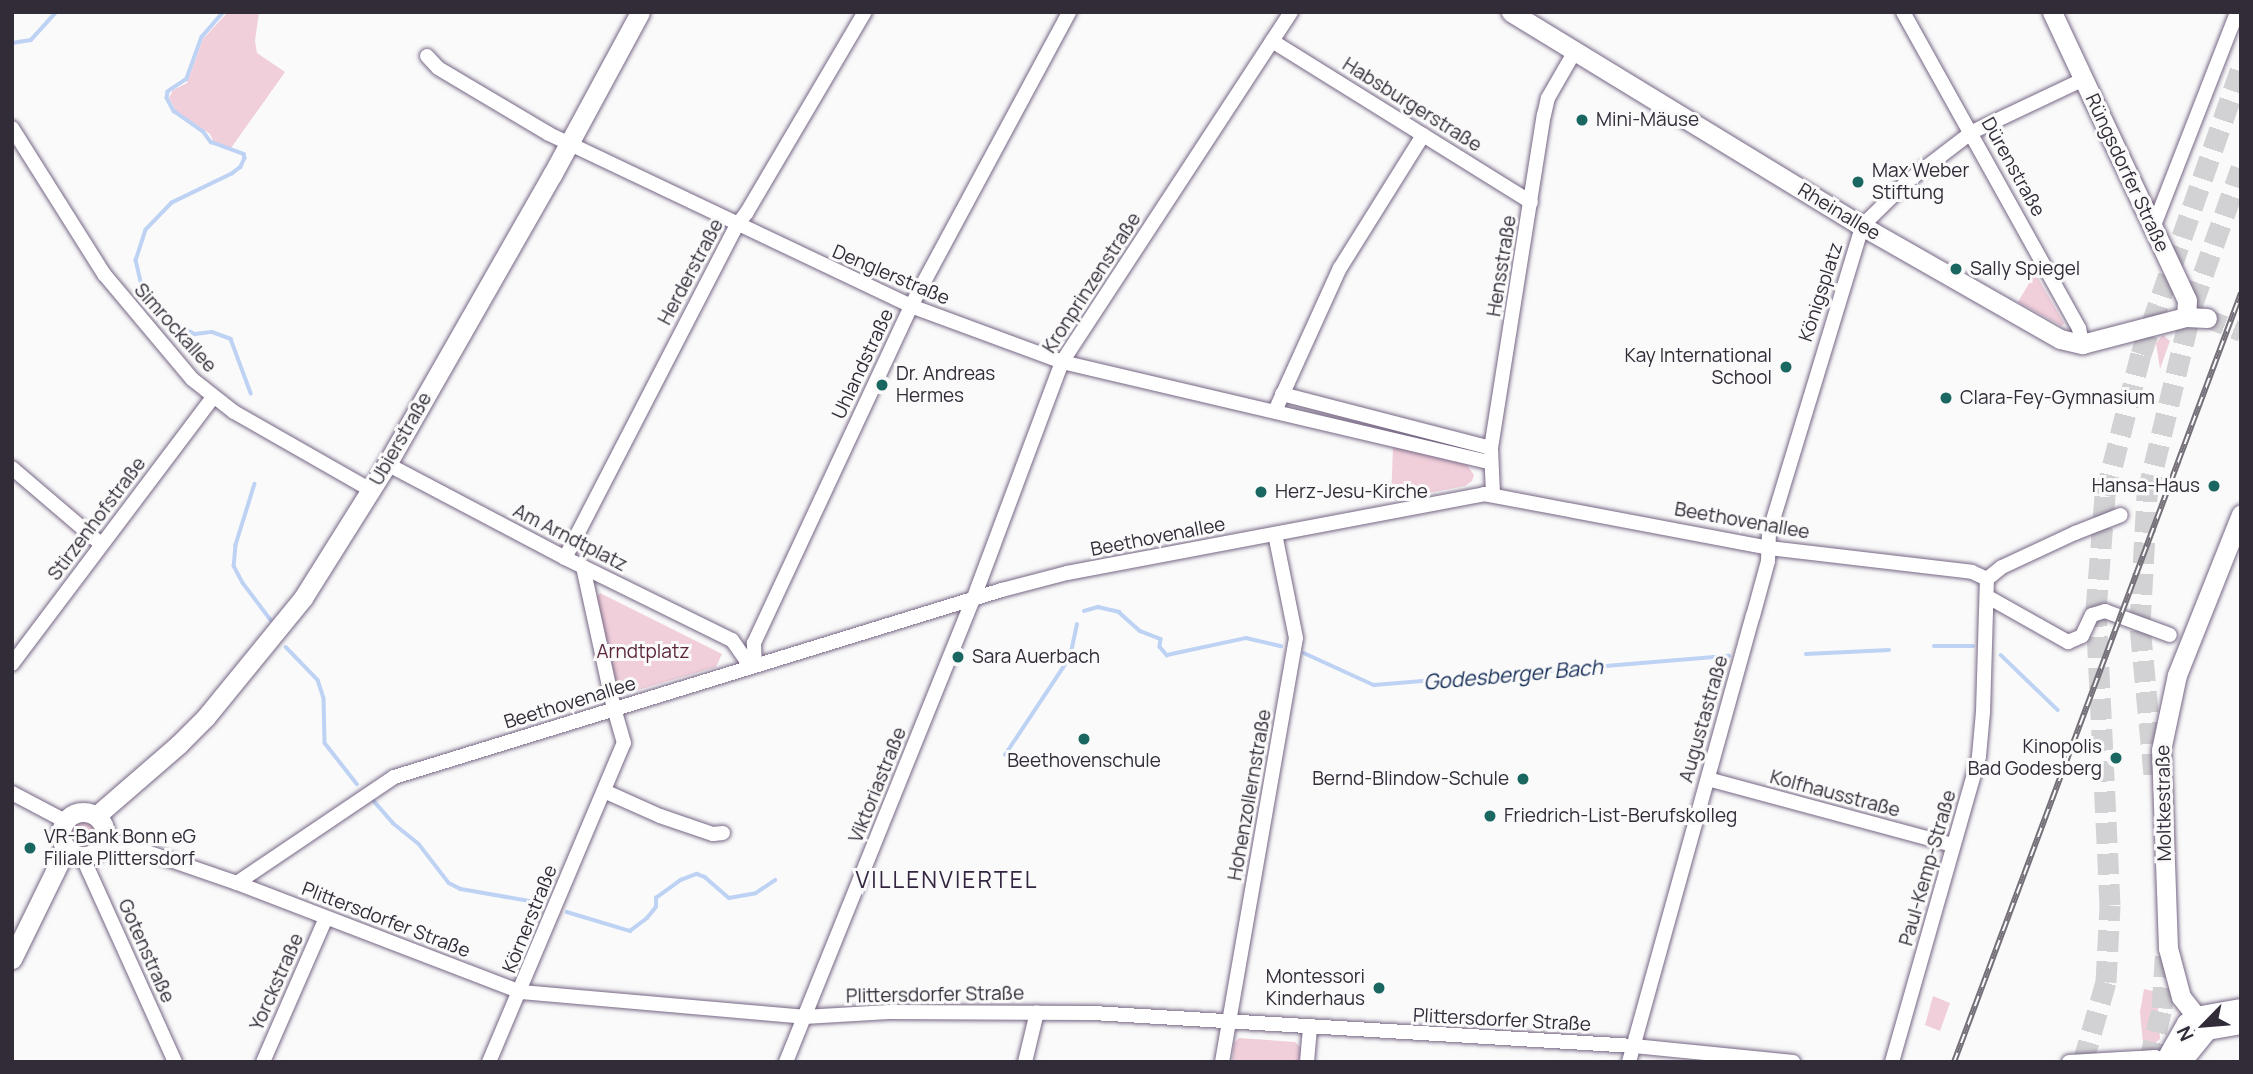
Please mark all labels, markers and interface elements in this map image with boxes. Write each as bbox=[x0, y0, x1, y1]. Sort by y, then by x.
street label: Habsburgerstraße bbox=[1338, 53, 1486, 157]
street label: Rüngsdorfer Straße bbox=[2080, 90, 2174, 256]
place label: Mini-Mäuse bbox=[1596, 109, 1699, 131]
marker: Mini-Mäuse bbox=[1574, 112, 1590, 128]
street label: Dürenstraße bbox=[1976, 113, 2050, 221]
place label: Max Weber Stiftung bbox=[1872, 160, 1969, 204]
marker: Max Weber Stiftung bbox=[1850, 174, 1866, 190]
street label: Rheinallee bbox=[1794, 179, 1884, 245]
street label: Kronprinzenstraße bbox=[1038, 209, 1146, 357]
street label: Hensstraße bbox=[1483, 214, 1521, 318]
street label: Herderstraße bbox=[654, 215, 728, 329]
street label: Denglerstraße bbox=[829, 240, 953, 310]
street label: Königsplatz bbox=[1794, 240, 1848, 344]
place label: Sally Spiegel bbox=[1970, 258, 2080, 280]
marker: Sally Spiegel bbox=[1948, 261, 1964, 277]
street label: Simrockallee bbox=[129, 279, 221, 377]
street label: Uhlandstraße bbox=[827, 305, 899, 423]
place label: Kay International School bbox=[1625, 345, 1772, 389]
marker: Kay International School bbox=[1778, 359, 1794, 375]
place label: Dr. Andreas Hermes bbox=[896, 363, 995, 407]
marker: Dr. Andreas Hermes bbox=[874, 377, 890, 393]
place label: Clara-Fey-Gymnasium bbox=[1960, 387, 2155, 409]
street label: Ubierstraße bbox=[365, 388, 437, 490]
marker: Clara-Fey-Gymnasium bbox=[1938, 390, 1954, 406]
street label: Stirzenhofstraße bbox=[43, 453, 151, 585]
place label: Hansa-Haus bbox=[2092, 475, 2200, 497]
marker: Hansa-Haus bbox=[2206, 478, 2222, 494]
place label: Herz-Jesu-Kirche bbox=[1275, 481, 1428, 503]
marker: Herz-Jesu-Kirche bbox=[1253, 484, 1269, 500]
street label: Beethovenallee bbox=[1673, 498, 1811, 544]
street label: Am Arndtplatz bbox=[509, 500, 631, 576]
street label: Beethovenallee bbox=[1089, 513, 1227, 561]
park label: Arndtplatz bbox=[597, 641, 689, 663]
place label: Sara Auerbach bbox=[972, 646, 1100, 668]
marker: Sara Auerbach bbox=[950, 649, 966, 665]
street label: Augustastraße bbox=[1675, 653, 1733, 785]
water label: Godesberger Bach bbox=[1422, 654, 1604, 694]
street label: Beethovenallee bbox=[501, 672, 639, 734]
street label: Hohenzollernstraße bbox=[1224, 708, 1276, 882]
street label: Viktoriastraße bbox=[845, 724, 911, 846]
marker: Beethovenschule bbox=[1076, 731, 1092, 747]
place label: Kinopolis Bad Godesberg bbox=[1968, 736, 2102, 780]
street label: Moltkestraße bbox=[2152, 744, 2176, 862]
place label: Beethovenschule bbox=[1007, 750, 1161, 772]
marker: Kinopolis Bad Godesberg bbox=[2108, 750, 2124, 766]
street label: Kolfhausstraße bbox=[1767, 766, 1903, 822]
place label: Bernd-Blindow-Schule bbox=[1312, 768, 1509, 790]
marker: Bernd-Blindow-Schule bbox=[1515, 771, 1531, 787]
street label: Paul-Kemp-Straße bbox=[1895, 788, 1961, 948]
place label: Friedrich-List-Berufskolleg bbox=[1504, 805, 1737, 827]
marker: Friedrich-List-Berufskolleg bbox=[1482, 808, 1498, 824]
place label: VR-Bank Bonn eG Filiale Plittersdorf bbox=[44, 826, 196, 870]
marker: VR-Bank Bonn eG Filiale Plittersdorf bbox=[22, 840, 38, 856]
street label: Körnerstraße bbox=[498, 862, 562, 976]
district label: VILLENVIERTEL bbox=[857, 865, 1037, 893]
street label: Plittersdorfer Straße bbox=[299, 877, 473, 963]
street label: Gotenstraße bbox=[113, 896, 179, 1006]
street label: Yorckstraße bbox=[245, 930, 309, 1034]
place label: Montessori Kinderhaus bbox=[1266, 966, 1365, 1010]
marker: Montessori Kinderhaus bbox=[1371, 980, 1387, 996]
street label: Plittersdorfer Straße bbox=[846, 982, 1024, 1008]
north arrow bbox=[2169, 990, 2239, 1060]
street label: Plittersdorfer Straße bbox=[1412, 1004, 1592, 1036]
text: N bbox=[2170, 1022, 2200, 1046]

